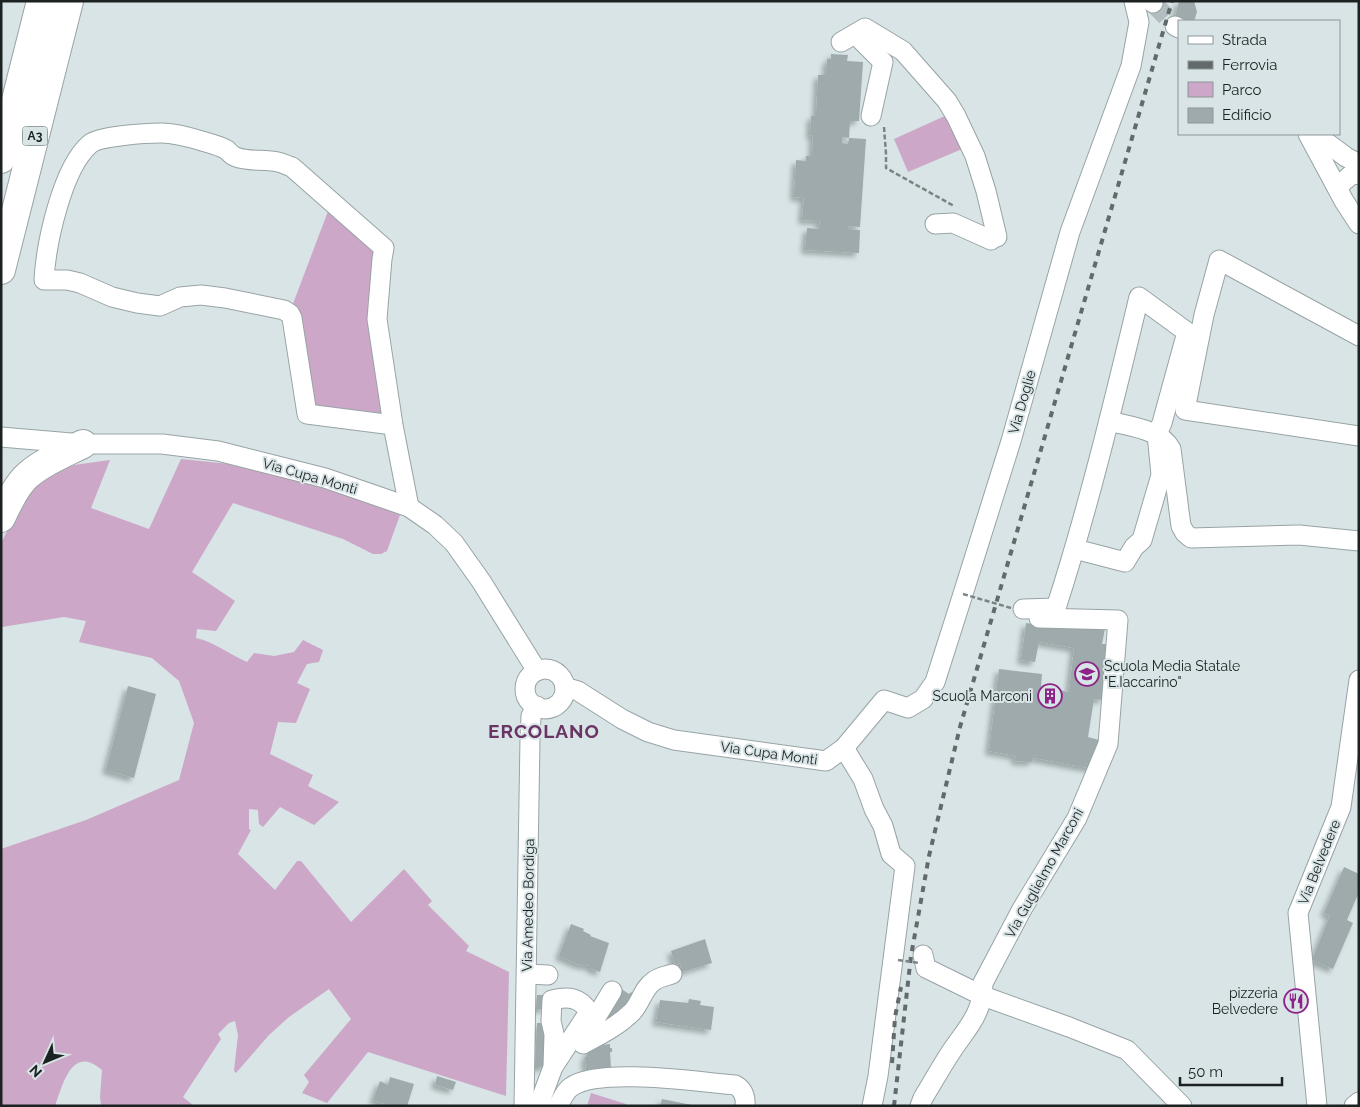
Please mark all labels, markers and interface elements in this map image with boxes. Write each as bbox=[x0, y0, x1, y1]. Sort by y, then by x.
legend bbox=[1178, 20, 1340, 135]
text: Strada bbox=[1222, 31, 1267, 49]
text: Ferrovia bbox=[1222, 56, 1278, 74]
text: Parco bbox=[1222, 81, 1262, 99]
text: Edificio bbox=[1222, 106, 1272, 124]
road number: A3 bbox=[22, 126, 48, 146]
street label: Via Doglie bbox=[1005, 368, 1039, 436]
street label: Via Cupa Monti bbox=[261, 455, 359, 497]
place label: Scuola Media Statale "E.Iaccarino" bbox=[1104, 658, 1240, 690]
school or university icon: Scuola Media Statale "E.Iaccarino" bbox=[1074, 661, 1100, 687]
building icon: Scuola Marconi bbox=[1037, 683, 1063, 709]
place label: Scuola Marconi bbox=[932, 688, 1032, 704]
district label: ERCOLANO bbox=[488, 720, 600, 742]
street label: Via Cupa Monti bbox=[719, 738, 819, 768]
street label: Via Guglielmo Marconi bbox=[1002, 805, 1086, 941]
street label: Via Belvedere bbox=[1295, 817, 1343, 907]
street label: Via Amedeo Bordiga bbox=[519, 838, 537, 972]
place label: pizzeria Belvedere bbox=[1212, 985, 1278, 1017]
restaurant icon: pizzeria Belvedere bbox=[1283, 988, 1309, 1014]
north arrow bbox=[20, 1037, 70, 1087]
scale bar bbox=[1180, 1054, 1282, 1086]
text: N bbox=[26, 1062, 45, 1080]
text: 50 m bbox=[1188, 1063, 1223, 1081]

